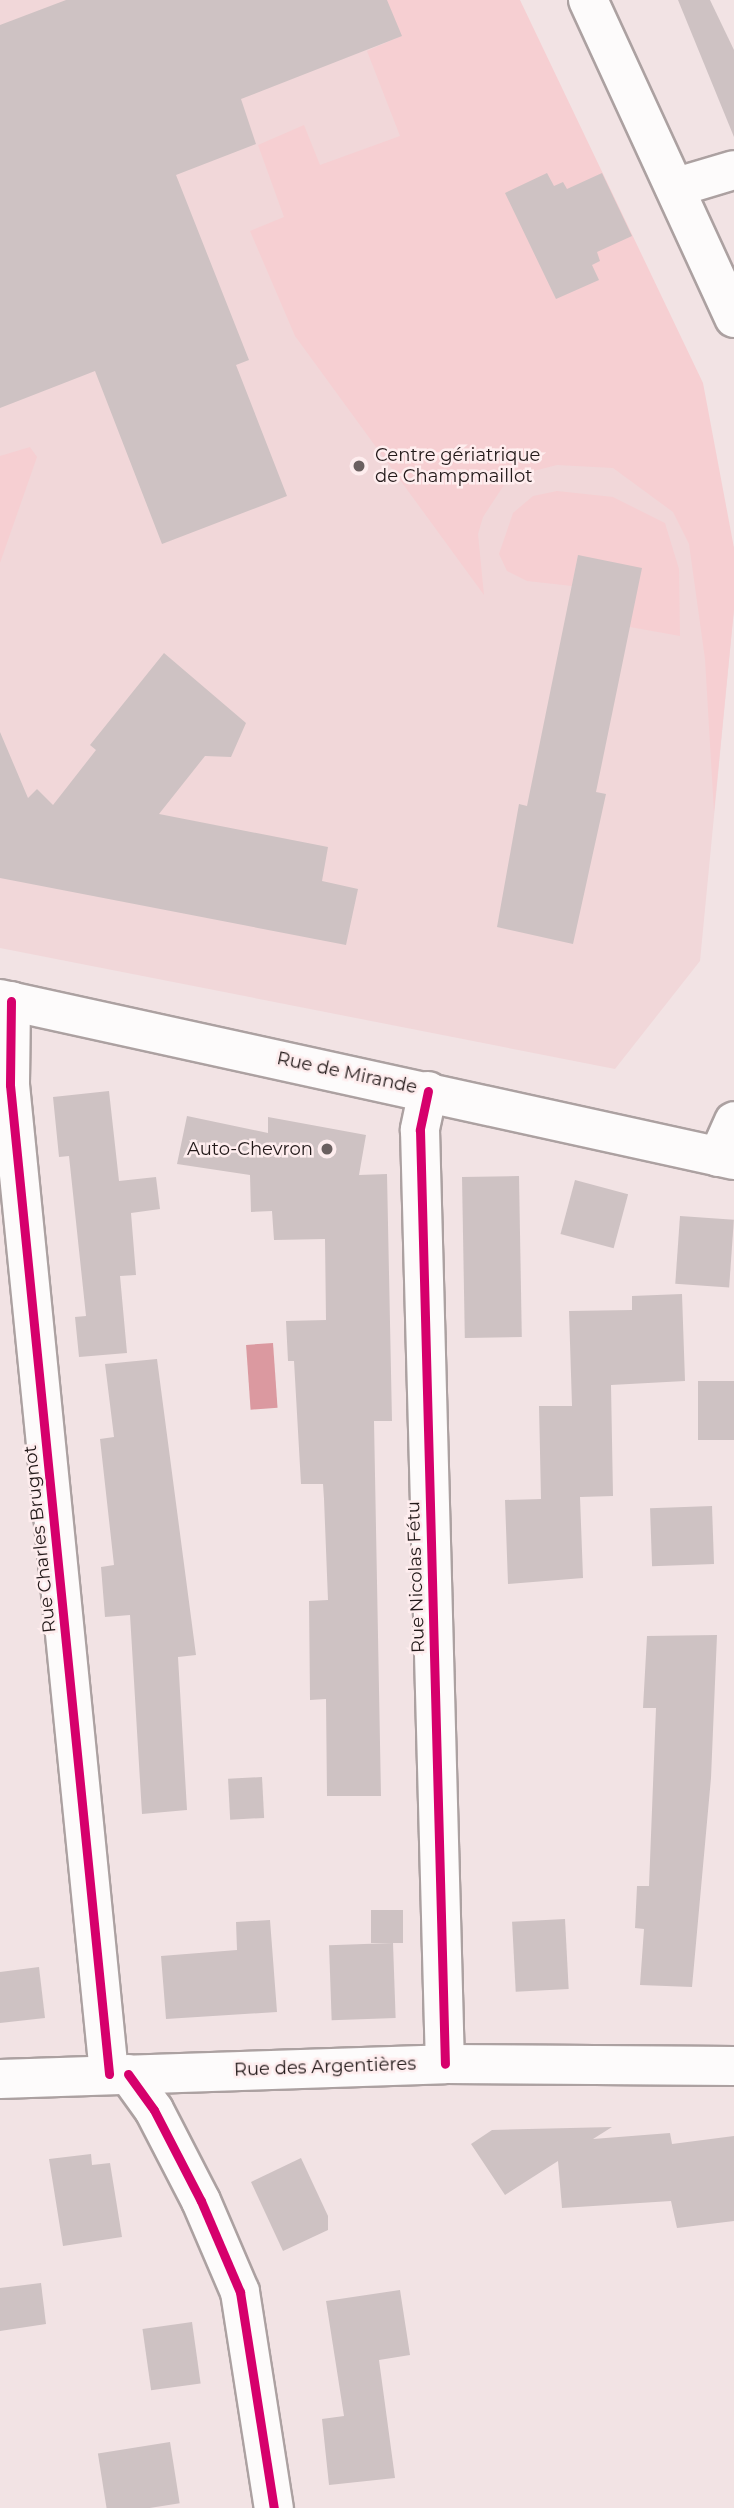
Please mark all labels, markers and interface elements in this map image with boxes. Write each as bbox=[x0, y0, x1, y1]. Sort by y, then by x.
place label: Centre gériatrique de Champmaillot bbox=[375, 445, 540, 488]
marker: Centre gériatrique de Champmaillot bbox=[349, 456, 369, 476]
street label: Rue de Mirande bbox=[275, 1048, 419, 1098]
place label: Auto-Chevron bbox=[187, 1138, 313, 1160]
marker: Auto-Chevron bbox=[319, 1141, 335, 1157]
street label: Rue Charles Brugnot bbox=[19, 1444, 61, 1634]
street label: Rue Nicolas Fétu bbox=[403, 1501, 429, 1653]
street label: Rue des Argentières bbox=[234, 2053, 416, 2081]

